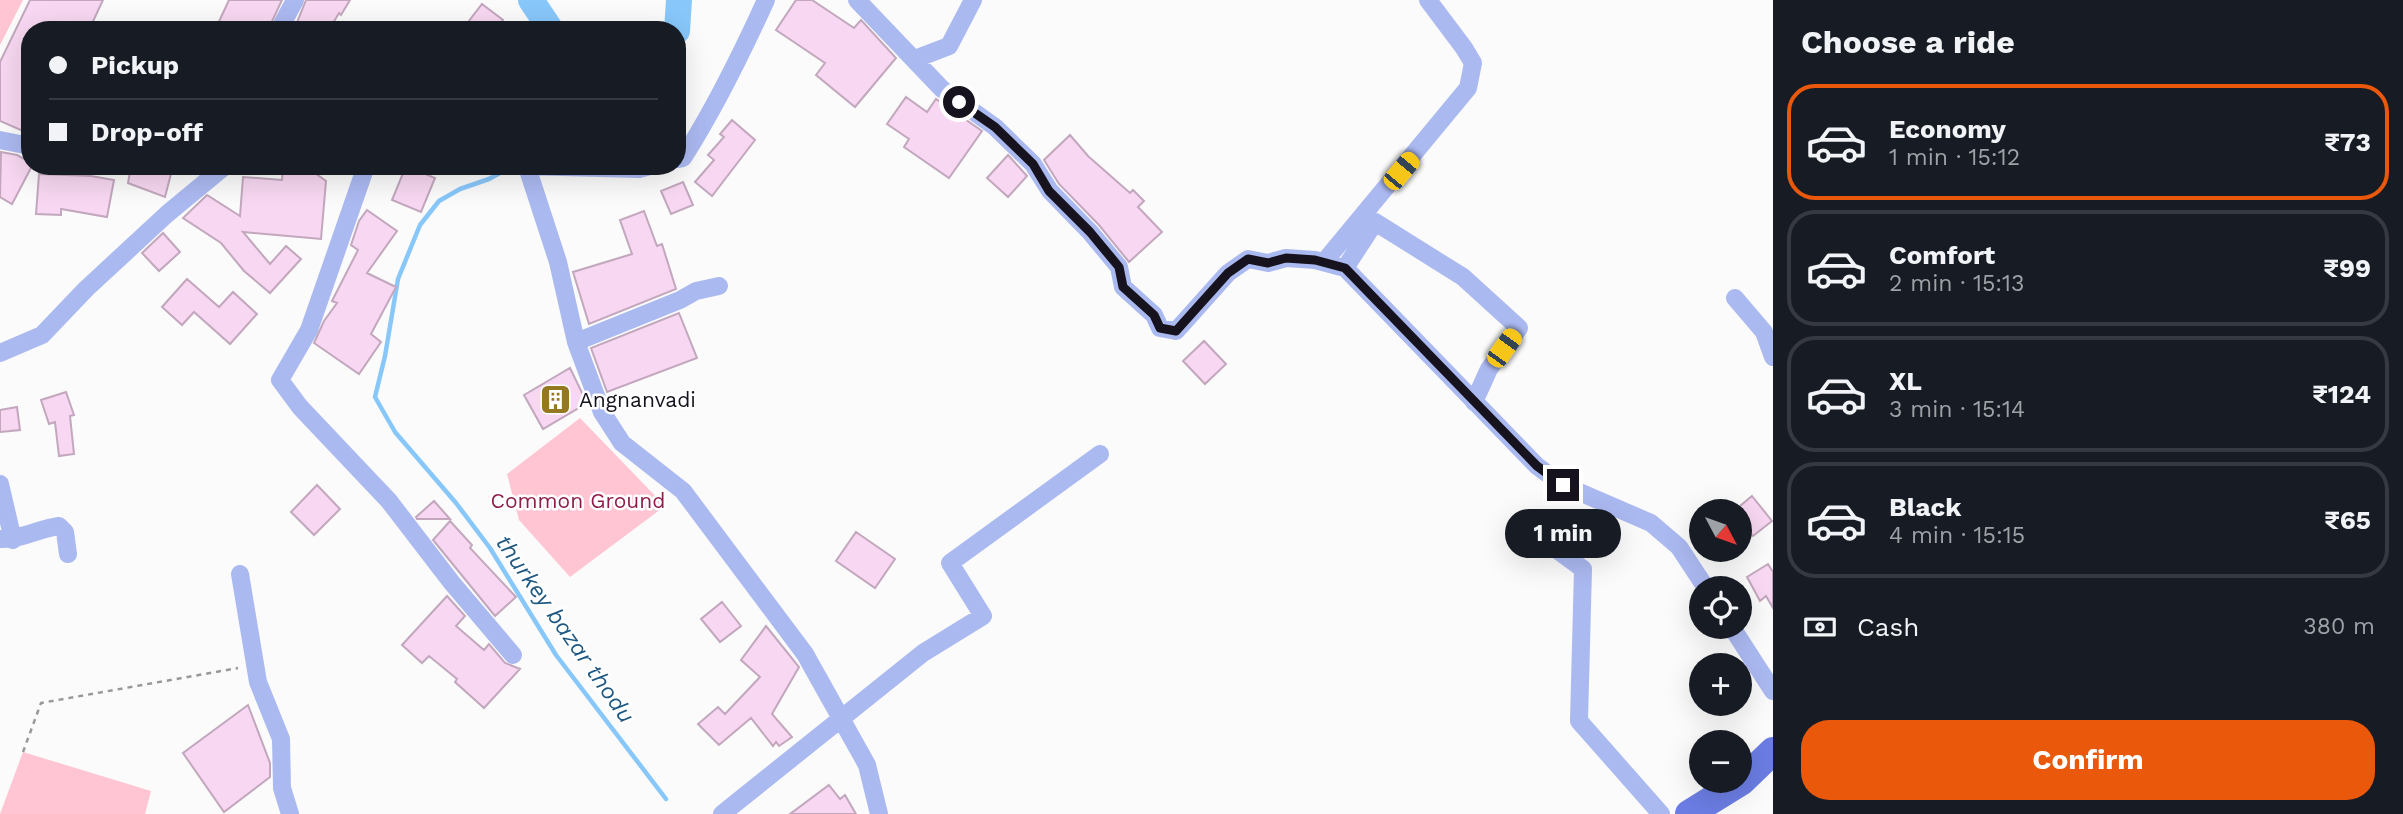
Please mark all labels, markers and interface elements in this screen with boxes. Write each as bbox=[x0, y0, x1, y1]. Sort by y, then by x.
text: Choose a ride bbox=[1801, 23, 2015, 61]
text: Pickup bbox=[91, 50, 179, 80]
route start bbox=[943, 86, 975, 118]
icon: car bbox=[1805, 111, 1868, 174]
text: Economy bbox=[1889, 114, 2006, 144]
text: Drop-off bbox=[91, 117, 203, 147]
text: ₹73 bbox=[2324, 127, 2371, 157]
text: 1 min · 15:12 bbox=[1889, 144, 2020, 171]
car bbox=[1380, 148, 1423, 194]
icon: car bbox=[1805, 237, 1868, 300]
text: Comfort bbox=[1889, 240, 1995, 270]
text: ₹99 bbox=[2323, 253, 2371, 283]
text: 2 min · 15:13 bbox=[1889, 270, 2025, 297]
car bbox=[1484, 325, 1525, 371]
icon: car bbox=[1805, 363, 1868, 426]
text: XL bbox=[1889, 366, 1922, 396]
text: ₹124 bbox=[2312, 379, 2371, 409]
building icon: Angnanvadi bbox=[539, 382, 573, 416]
place label: Angnanvadi bbox=[579, 387, 696, 412]
text: 3 min · 15:14 bbox=[1889, 396, 2025, 423]
route end bbox=[1547, 469, 1579, 501]
park label: Common Ground bbox=[491, 488, 665, 513]
icon: car bbox=[1805, 489, 1868, 552]
text: Black bbox=[1889, 492, 1961, 522]
north arrow bbox=[1689, 499, 1752, 562]
map controls bbox=[1689, 499, 1752, 793]
text: ₹65 bbox=[2324, 505, 2371, 535]
callout: 1 min bbox=[1505, 510, 1621, 558]
text: 1 min bbox=[1533, 520, 1593, 547]
text: 4 min · 15:15 bbox=[1889, 522, 2025, 549]
water label: thurkey bazar thodu bbox=[490, 530, 640, 728]
button: locate bbox=[1689, 576, 1752, 639]
icon: cash bbox=[1801, 608, 1839, 646]
text: Cash bbox=[1857, 612, 1919, 642]
text: 380 m bbox=[2303, 613, 2375, 640]
button: + bbox=[1689, 653, 1752, 716]
button: Confirm bbox=[1801, 720, 2375, 800]
button: − bbox=[1689, 730, 1752, 793]

